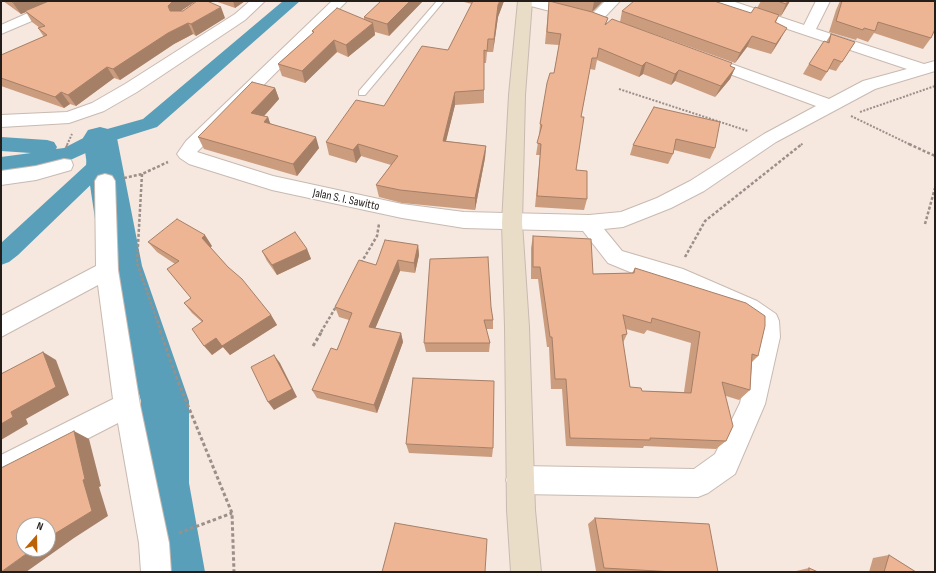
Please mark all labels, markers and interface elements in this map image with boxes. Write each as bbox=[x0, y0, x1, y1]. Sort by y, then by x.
street label: Jalan S. I. Sawitto bbox=[311, 186, 381, 214]
north arrow bbox=[16, 517, 56, 557]
text: N bbox=[35, 519, 45, 533]

